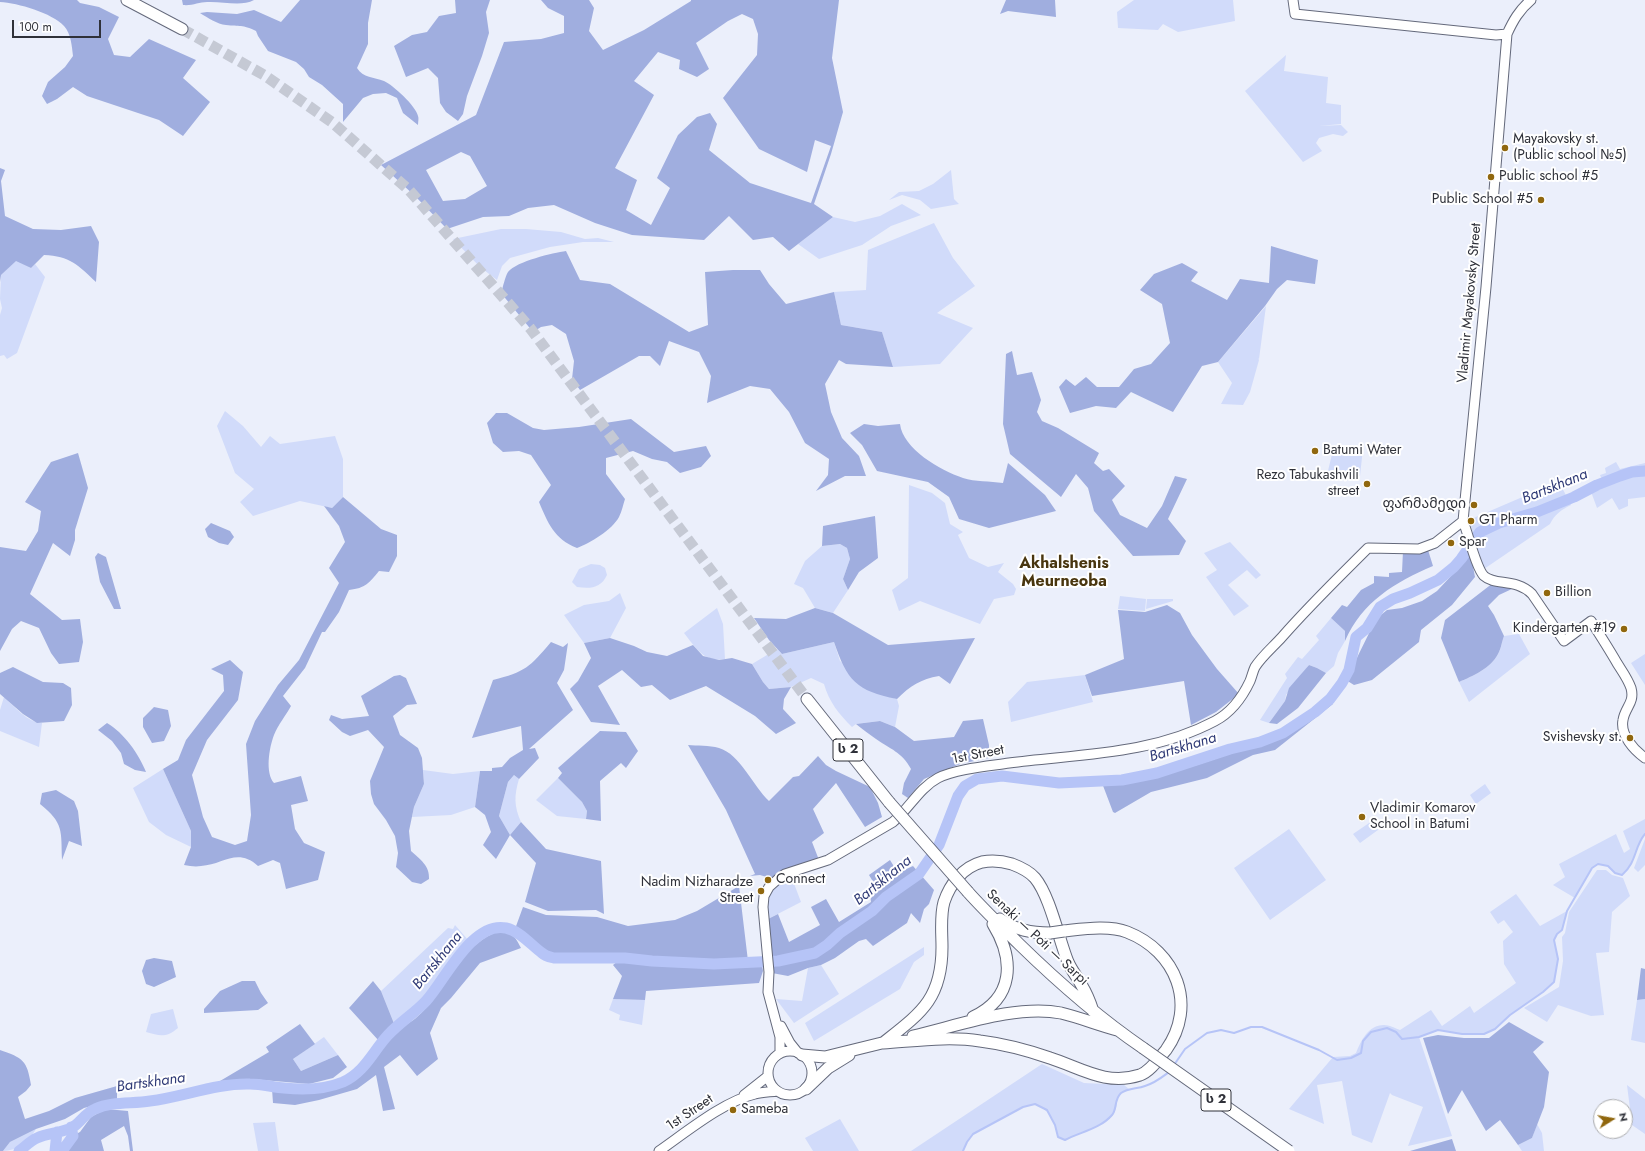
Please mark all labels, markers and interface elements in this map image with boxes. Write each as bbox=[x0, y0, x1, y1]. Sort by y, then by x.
scale bar bbox=[14, 12, 103, 38]
text: 100 m bbox=[19, 18, 52, 36]
place label: Mayakovsky st. (Public school №5) bbox=[1513, 132, 1627, 164]
marker: Mayakovsky st. (Public school №5) bbox=[1500, 143, 1510, 153]
place label: Public school #5 bbox=[1499, 169, 1598, 185]
marker: Public school #5 bbox=[1486, 172, 1496, 182]
place label: Public School #5 bbox=[1432, 192, 1533, 208]
marker: Public School #5 bbox=[1536, 195, 1546, 205]
street label: Vladimir Mayakovsky Street bbox=[1455, 222, 1485, 384]
place label: Batumi Water bbox=[1323, 443, 1402, 459]
marker: Batumi Water bbox=[1310, 446, 1320, 456]
water label: Bartskhana bbox=[1520, 466, 1590, 508]
place label: Rezo Tabukashvili street bbox=[1256, 468, 1359, 500]
marker: Rezo Tabukashvili street bbox=[1362, 479, 1372, 489]
place label: ფარმამედი bbox=[1382, 497, 1466, 513]
marker: ფარმამედი bbox=[1469, 500, 1479, 510]
place label: GT Pharm bbox=[1479, 513, 1538, 529]
marker: GT Pharm bbox=[1466, 516, 1476, 526]
place label: Spar bbox=[1459, 535, 1486, 551]
marker: Spar bbox=[1446, 538, 1456, 548]
district label: Akhalshenis Meurneoba bbox=[1019, 554, 1109, 592]
place label: Billion bbox=[1555, 585, 1592, 601]
marker: Billion bbox=[1542, 588, 1552, 598]
place label: Kindergarten #19 bbox=[1513, 621, 1616, 637]
marker: Kindergarten #19 bbox=[1619, 624, 1629, 634]
water label: Bartskhana bbox=[1147, 729, 1219, 767]
place label: Svishevsky st. bbox=[1543, 730, 1622, 746]
marker: Svishevsky st. bbox=[1625, 733, 1635, 743]
road number: ს 2 bbox=[833, 739, 863, 761]
street label: 1st Street bbox=[950, 742, 1006, 768]
place label: Vladimir Komarov School in Batumi bbox=[1370, 801, 1475, 834]
marker: Vladimir Komarov School in Batumi bbox=[1357, 812, 1367, 822]
water label: Bartskhana bbox=[851, 852, 915, 910]
place label: Connect bbox=[776, 872, 825, 888]
place label: Nadim Nizharadze Street bbox=[641, 875, 753, 908]
marker: Connect bbox=[763, 875, 773, 885]
marker: Nadim Nizharadze Street bbox=[756, 886, 766, 896]
street label: Senaki — Poti — Sarpi bbox=[983, 886, 1091, 990]
water label: Bartskhana bbox=[409, 929, 467, 993]
water label: Bartskhana bbox=[116, 1069, 186, 1097]
road number: ს 2 bbox=[1201, 1089, 1231, 1111]
street label: 1st Street bbox=[663, 1091, 717, 1135]
north arrow bbox=[1593, 1099, 1633, 1139]
place label: Sameba bbox=[741, 1102, 788, 1118]
marker: Sameba bbox=[728, 1105, 738, 1115]
text: N bbox=[1615, 1111, 1632, 1123]

